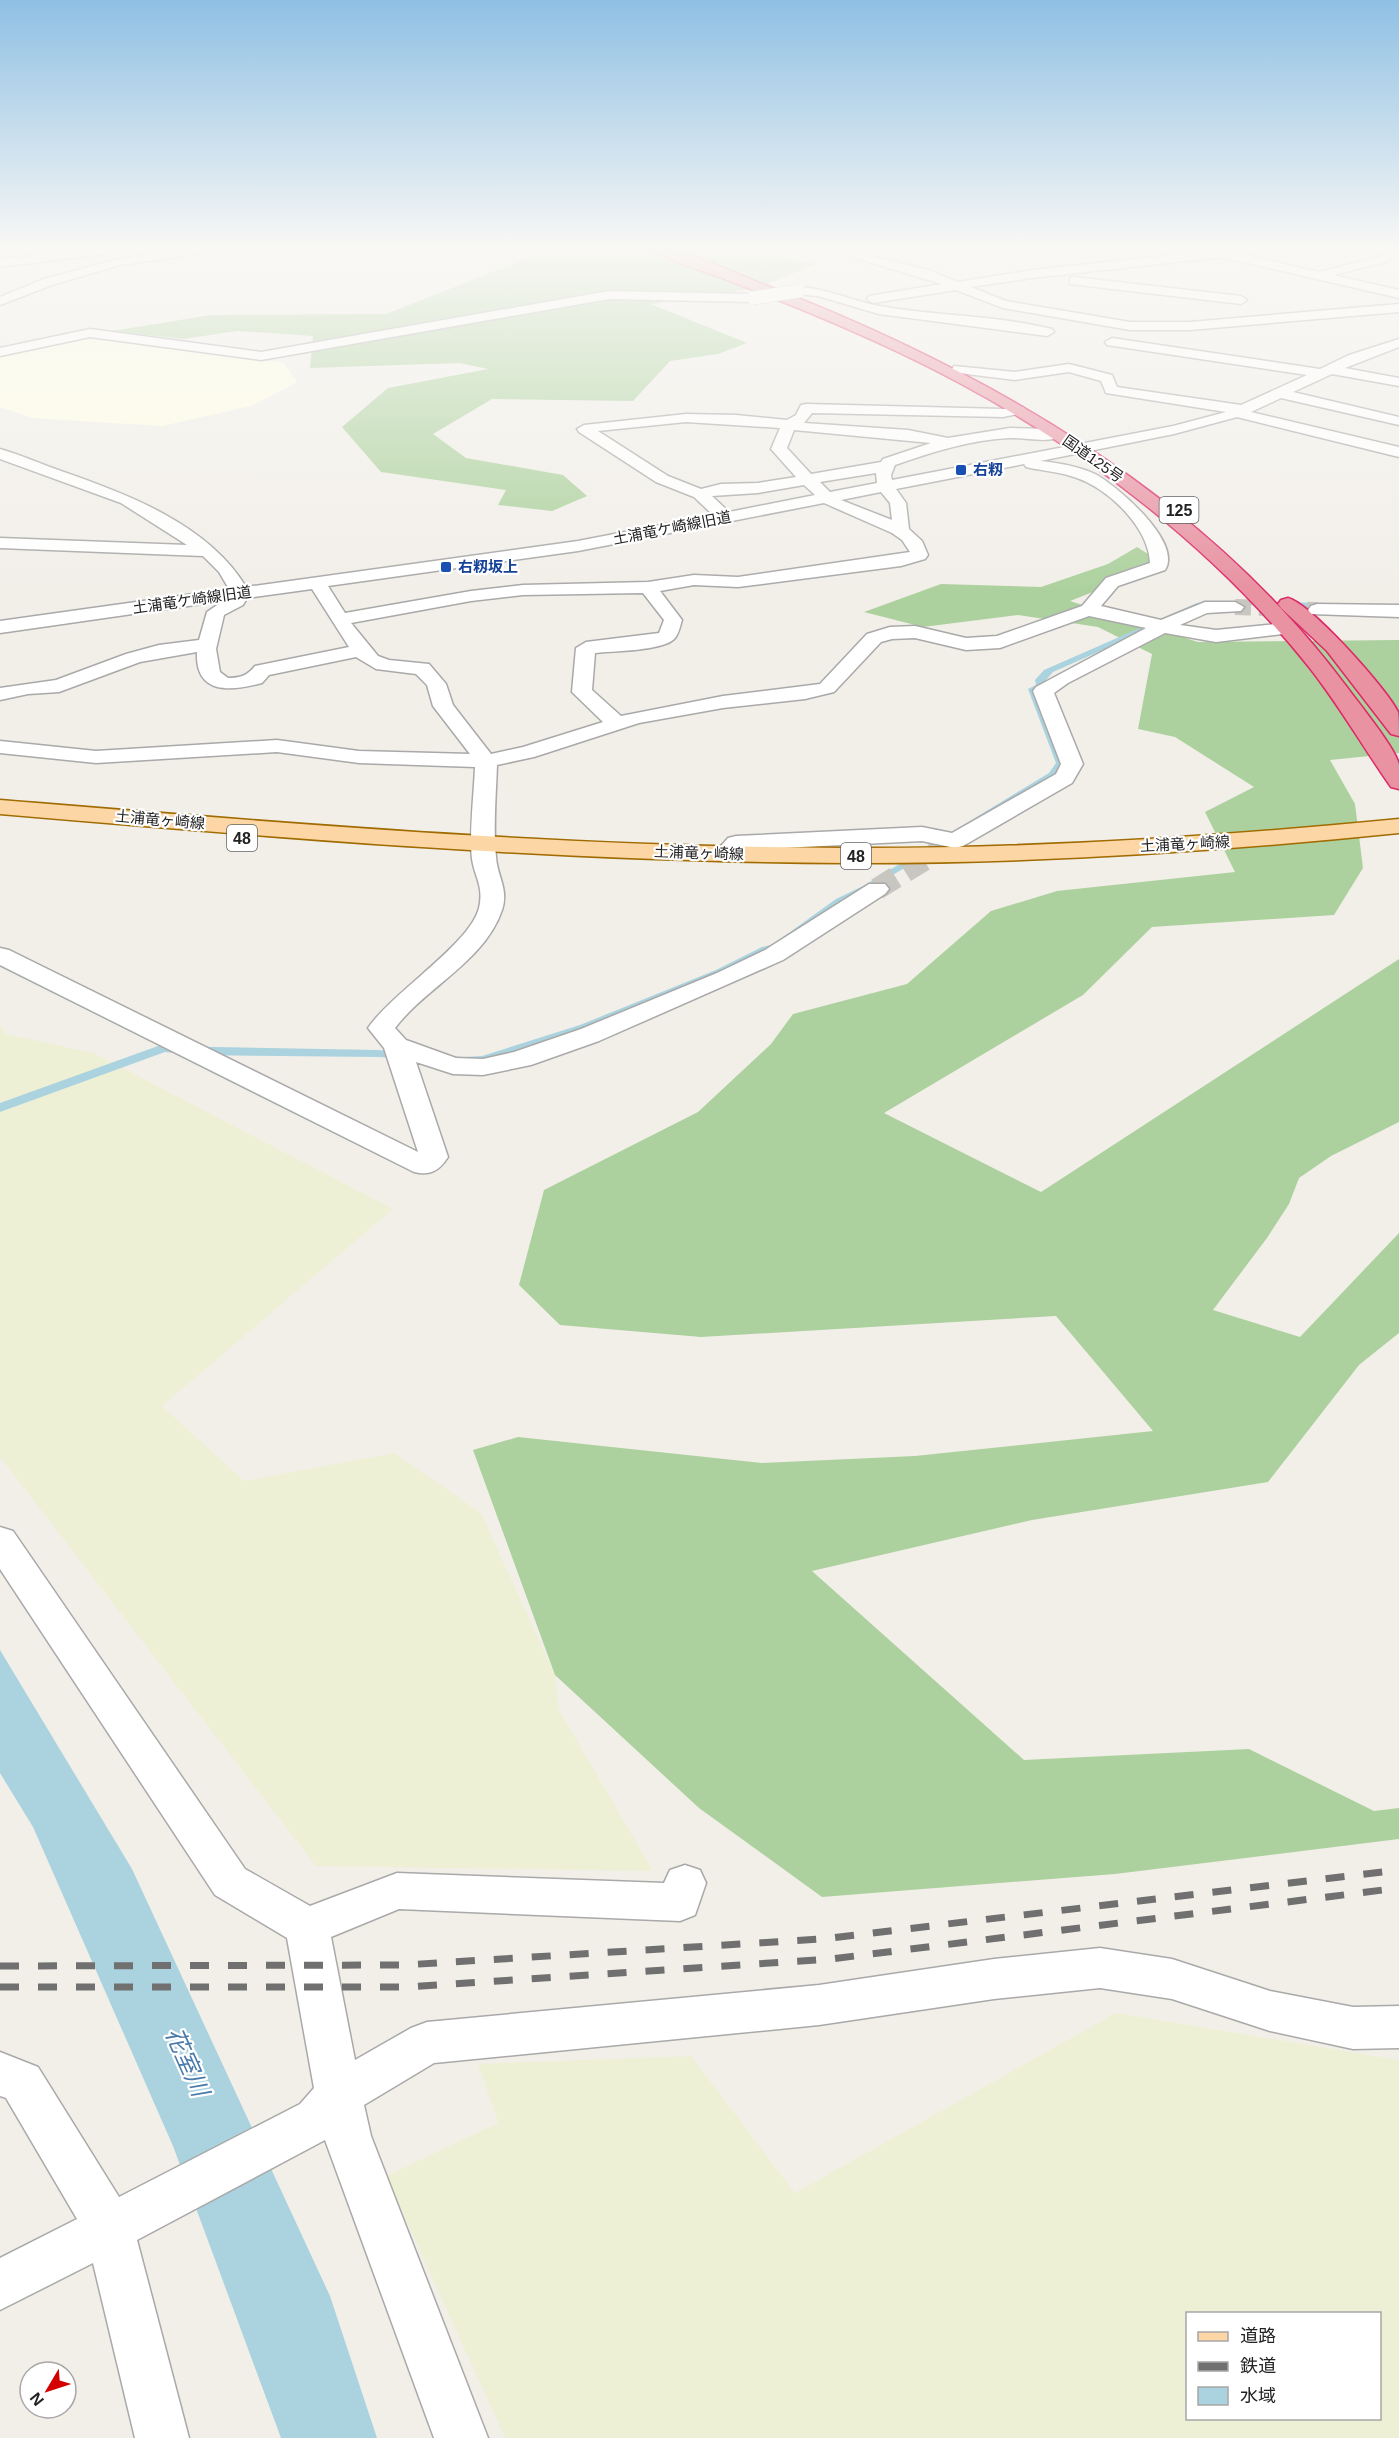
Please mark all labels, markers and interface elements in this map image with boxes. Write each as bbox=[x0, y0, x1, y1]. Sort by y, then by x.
street label: 国道125号 bbox=[1060, 432, 1127, 486]
place label: 右籾 bbox=[973, 461, 1003, 478]
marker: 右籾 bbox=[954, 463, 968, 477]
road number: 125 bbox=[1160, 497, 1198, 523]
street label: 土浦竜ケ崎線旧道 bbox=[611, 508, 732, 547]
place label: 右籾坂上 bbox=[458, 558, 518, 575]
marker: 右籾坂上 bbox=[439, 560, 453, 574]
street label: 土浦竜ケ崎線旧道 bbox=[131, 583, 253, 616]
street label: 土浦竜ヶ崎線 bbox=[114, 807, 206, 832]
road number: 48 bbox=[227, 825, 257, 851]
street label: 土浦竜ヶ崎線 bbox=[1140, 833, 1230, 854]
street label: 土浦竜ヶ崎線 bbox=[654, 842, 744, 863]
road number: 48 bbox=[841, 843, 871, 869]
water label: 花室川 bbox=[160, 2023, 216, 2103]
legend bbox=[1186, 2312, 1381, 2420]
text: 道路 bbox=[1240, 2326, 1276, 2346]
text: 鉄道 bbox=[1240, 2356, 1276, 2376]
north arrow bbox=[18, 2360, 78, 2420]
text: 水域 bbox=[1240, 2386, 1276, 2406]
text: N bbox=[26, 2389, 47, 2409]

